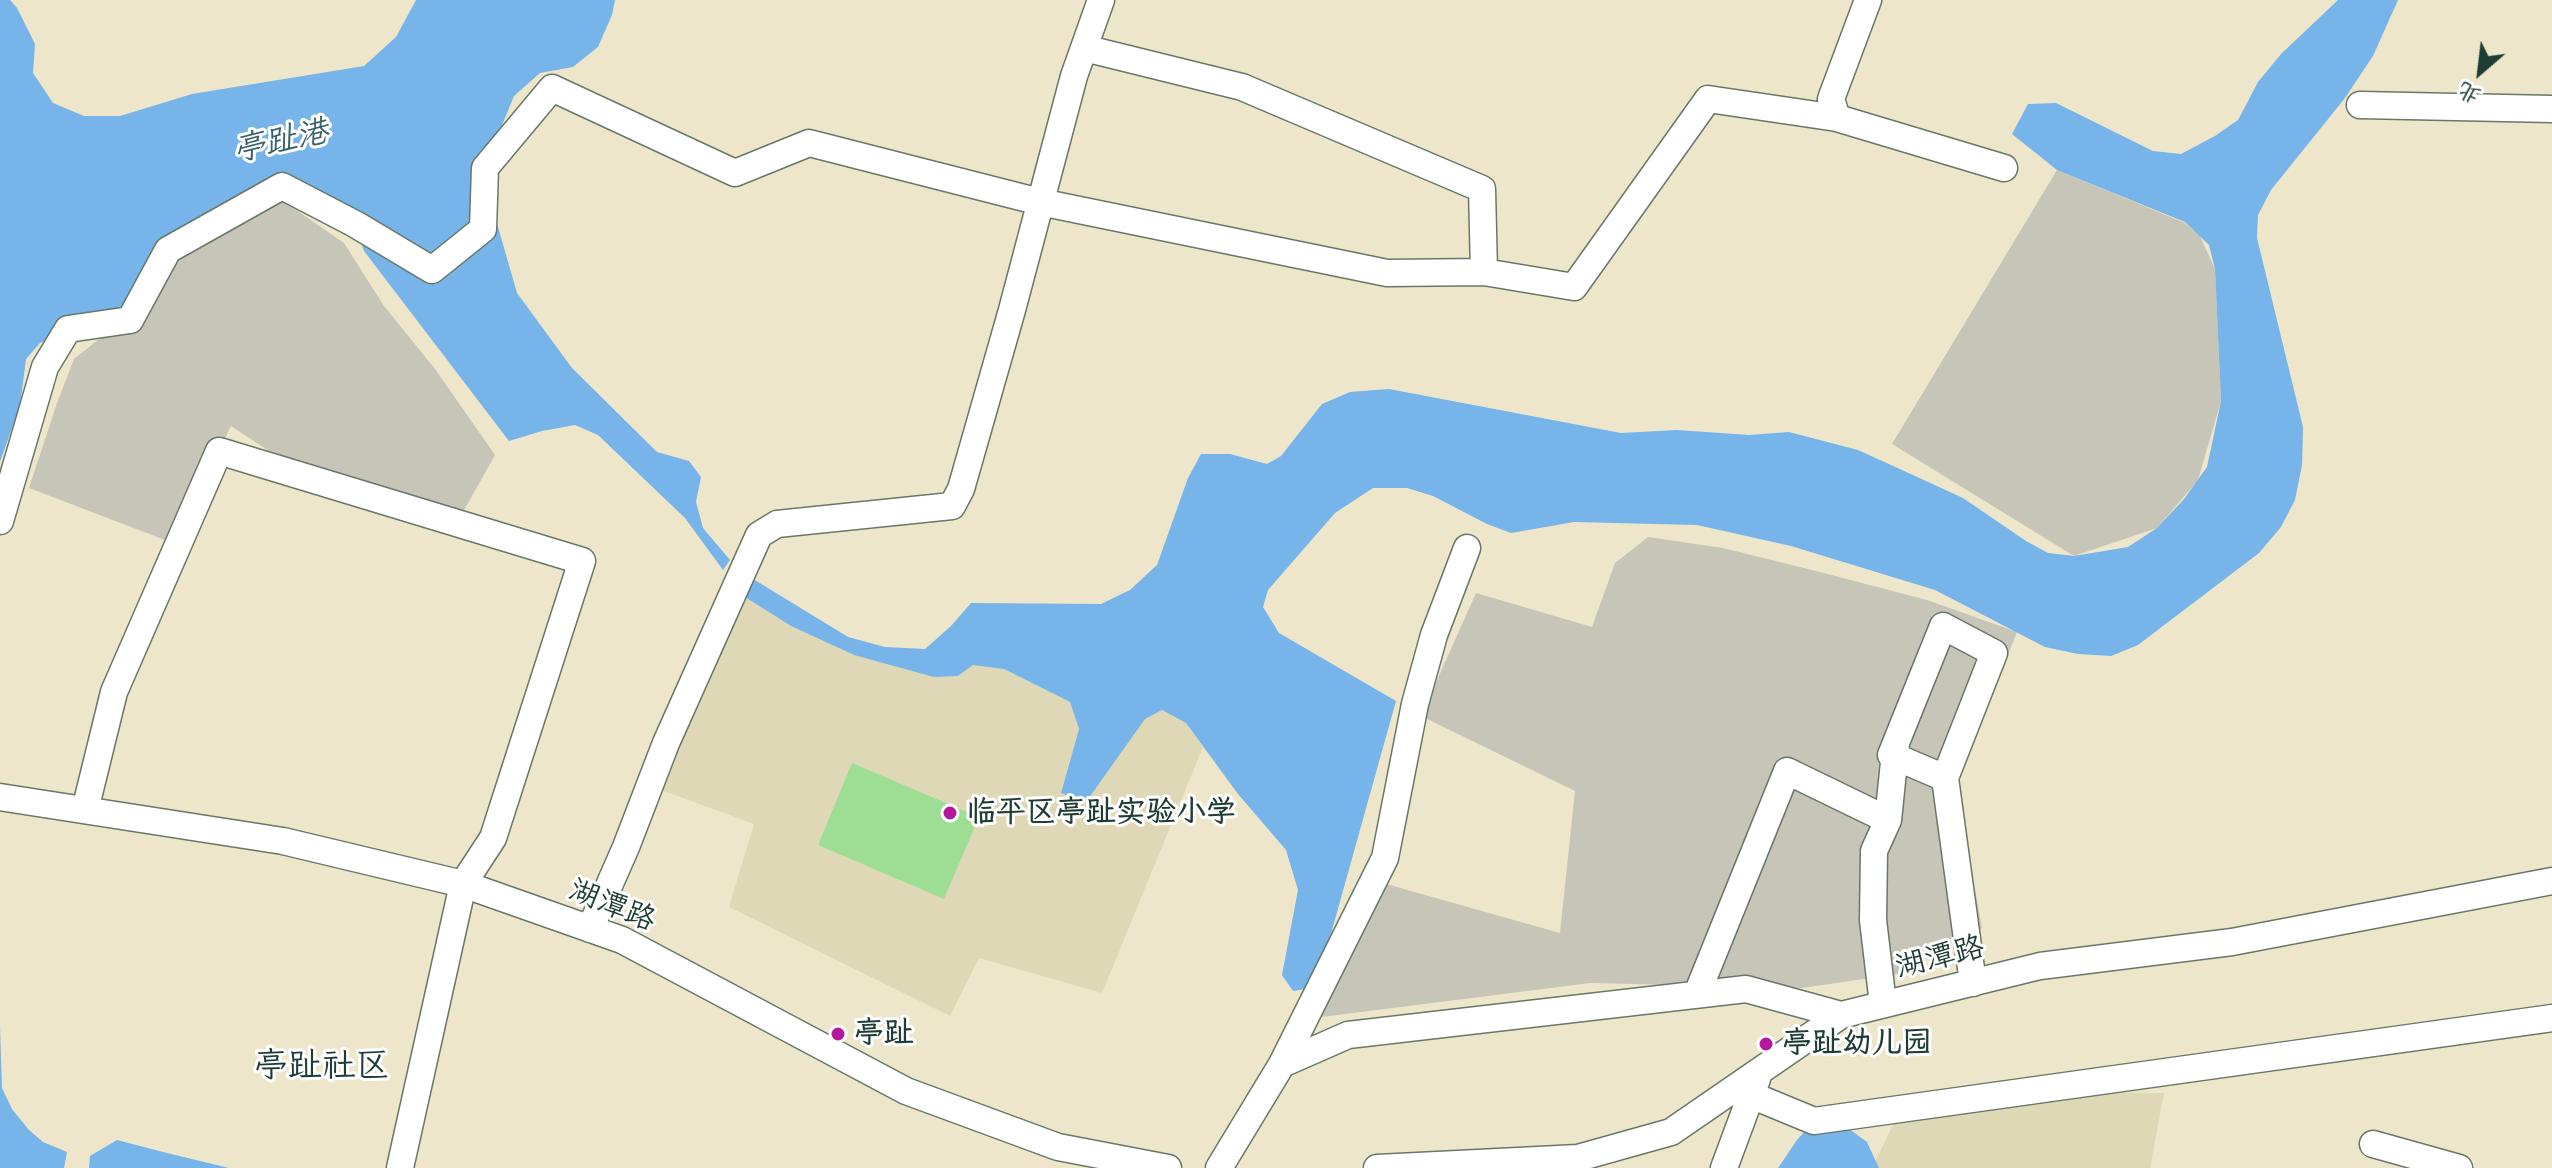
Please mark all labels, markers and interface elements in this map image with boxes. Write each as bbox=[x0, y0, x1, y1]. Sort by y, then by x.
north arrow bbox=[2440, 32, 2520, 112]
text: 北 bbox=[2452, 76, 2485, 112]
water label: 亭趾港 bbox=[230, 113, 332, 171]
place label: 临平区亭趾实验小学 bbox=[966, 795, 1236, 831]
marker: 临平区亭趾实验小学 bbox=[941, 804, 959, 822]
street label: 湖潭路 bbox=[564, 872, 660, 940]
street label: 湖潭路 bbox=[1892, 930, 1988, 986]
place label: 亭趾 bbox=[854, 1016, 914, 1052]
marker: 亭趾 bbox=[829, 1025, 847, 1043]
place label: 亭趾幼儿园 bbox=[1782, 1026, 1932, 1062]
marker: 亭趾幼儿园 bbox=[1757, 1035, 1775, 1053]
district label: 亭趾社区 bbox=[254, 1047, 390, 1087]

